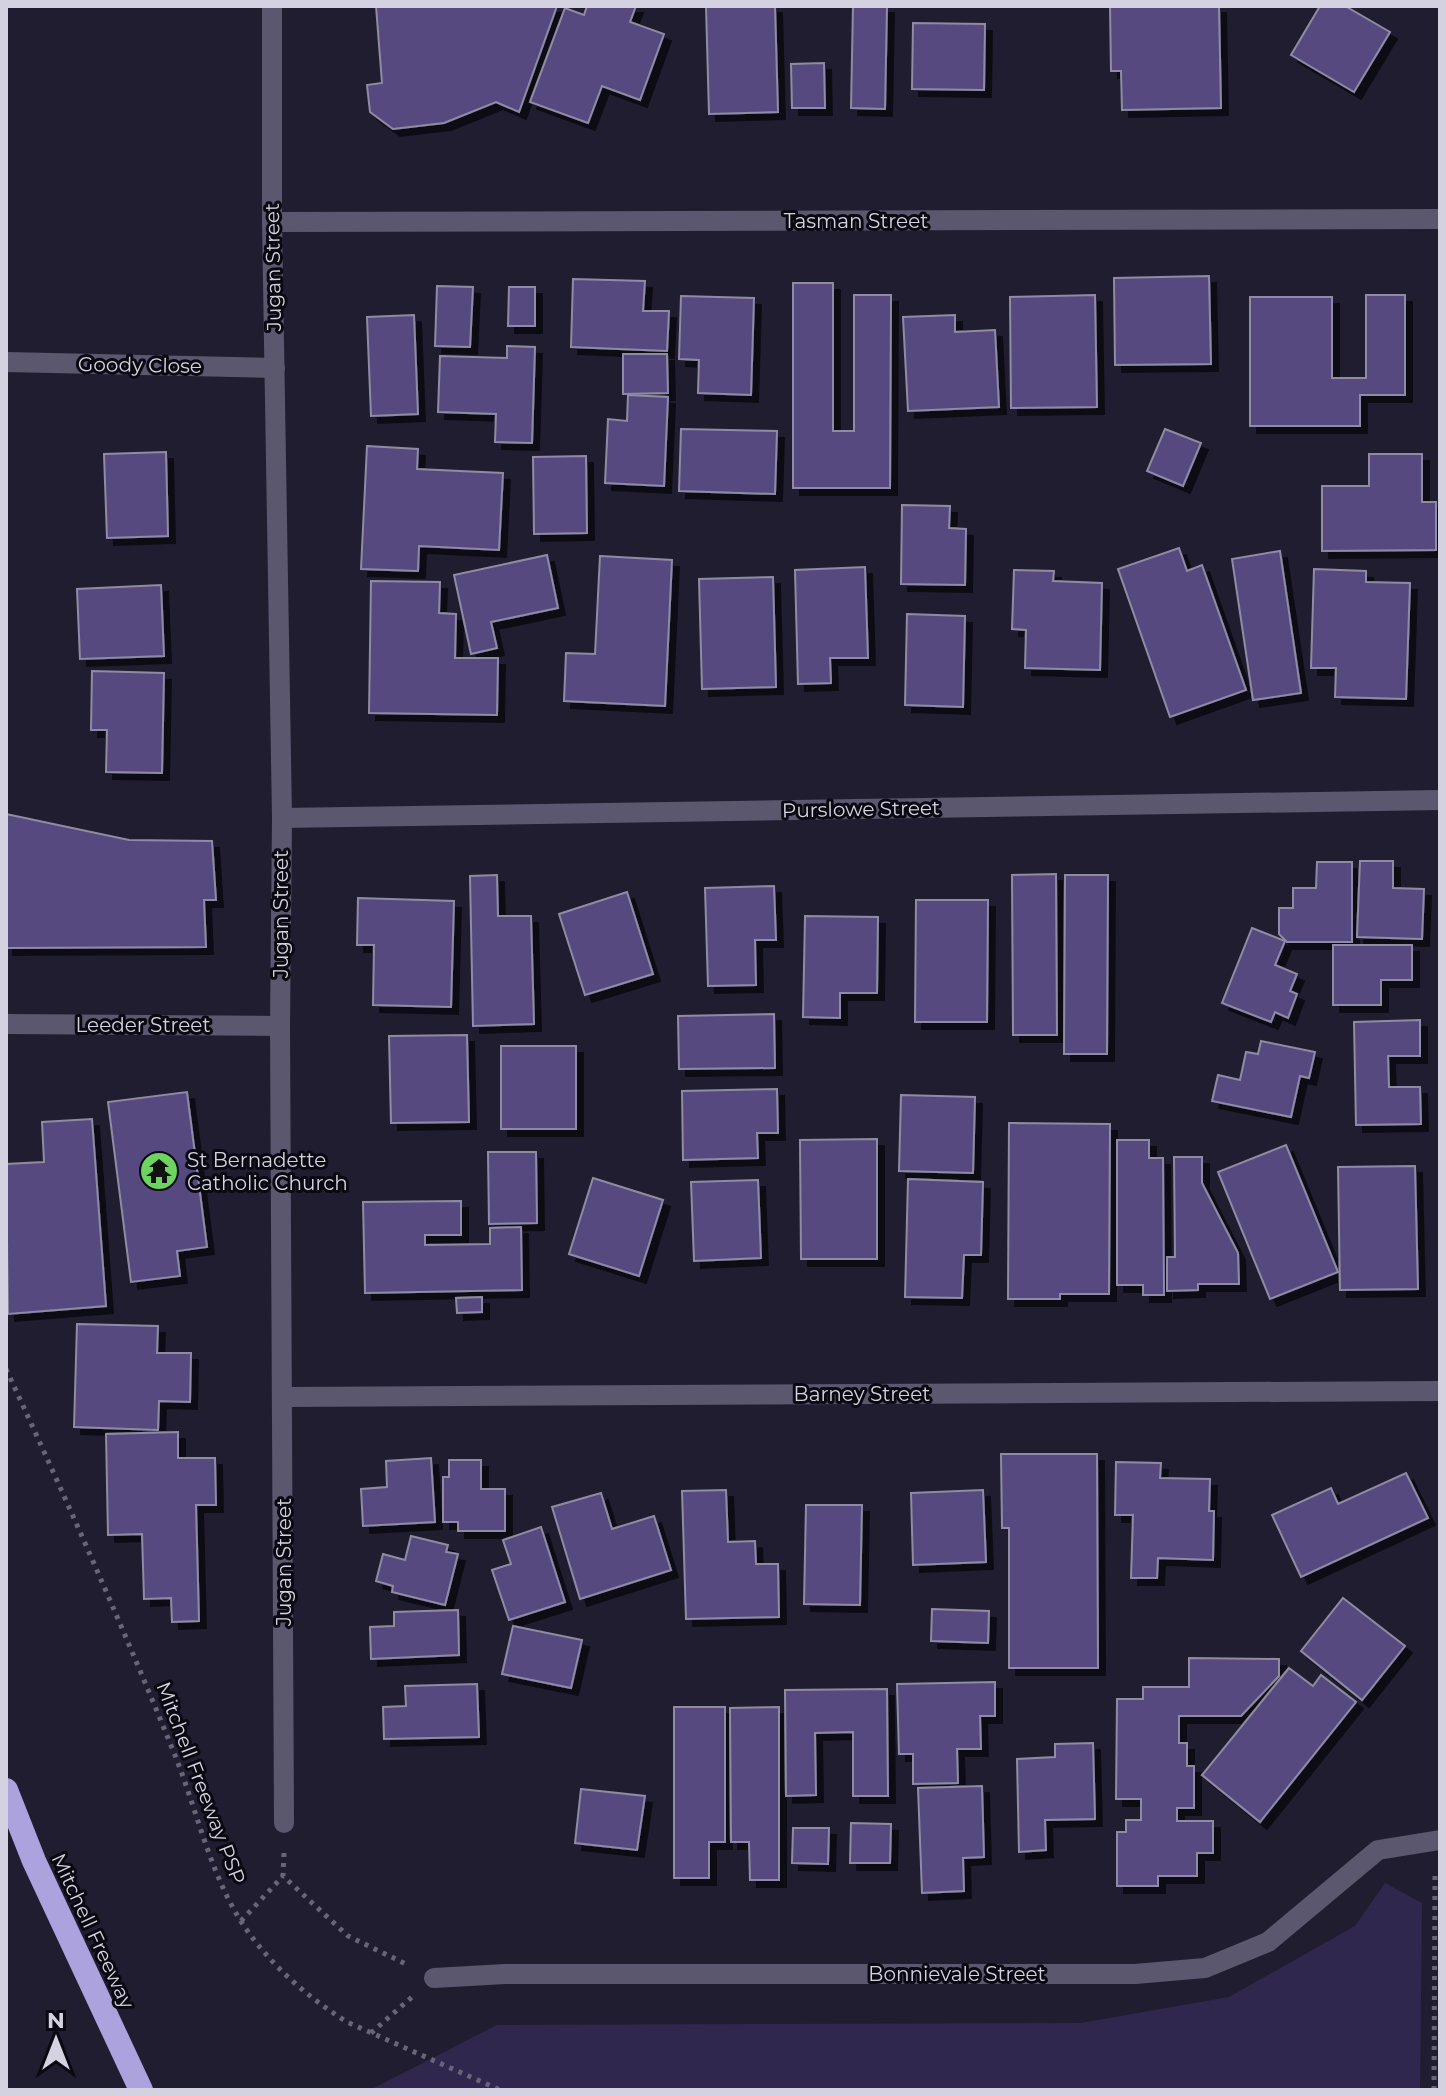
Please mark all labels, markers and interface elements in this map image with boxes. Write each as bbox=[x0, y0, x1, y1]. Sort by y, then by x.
street label: Jugan Street bbox=[260, 203, 286, 332]
street label: Tasman Street bbox=[784, 209, 928, 233]
street label: Goody Close bbox=[78, 352, 202, 378]
street label: Purslowe Street bbox=[782, 796, 940, 822]
street label: Jugan Street bbox=[269, 850, 293, 979]
street label: Leeder Street bbox=[75, 1013, 211, 1037]
place label: St Bernadette Catholic Church bbox=[187, 1148, 348, 1195]
temple icon: St Bernadette Catholic Church bbox=[138, 1150, 180, 1192]
street label: Barney Street bbox=[794, 1382, 930, 1406]
street label: Jugan Street bbox=[272, 1498, 296, 1627]
street label: Mitchell Freeway PSP bbox=[151, 1679, 251, 1887]
street label: Mitchell Freeway bbox=[47, 1850, 140, 2013]
street label: Bonnievale Street bbox=[868, 1962, 1046, 1986]
north arrow bbox=[16, 2000, 96, 2080]
text: N bbox=[47, 2007, 65, 2034]

